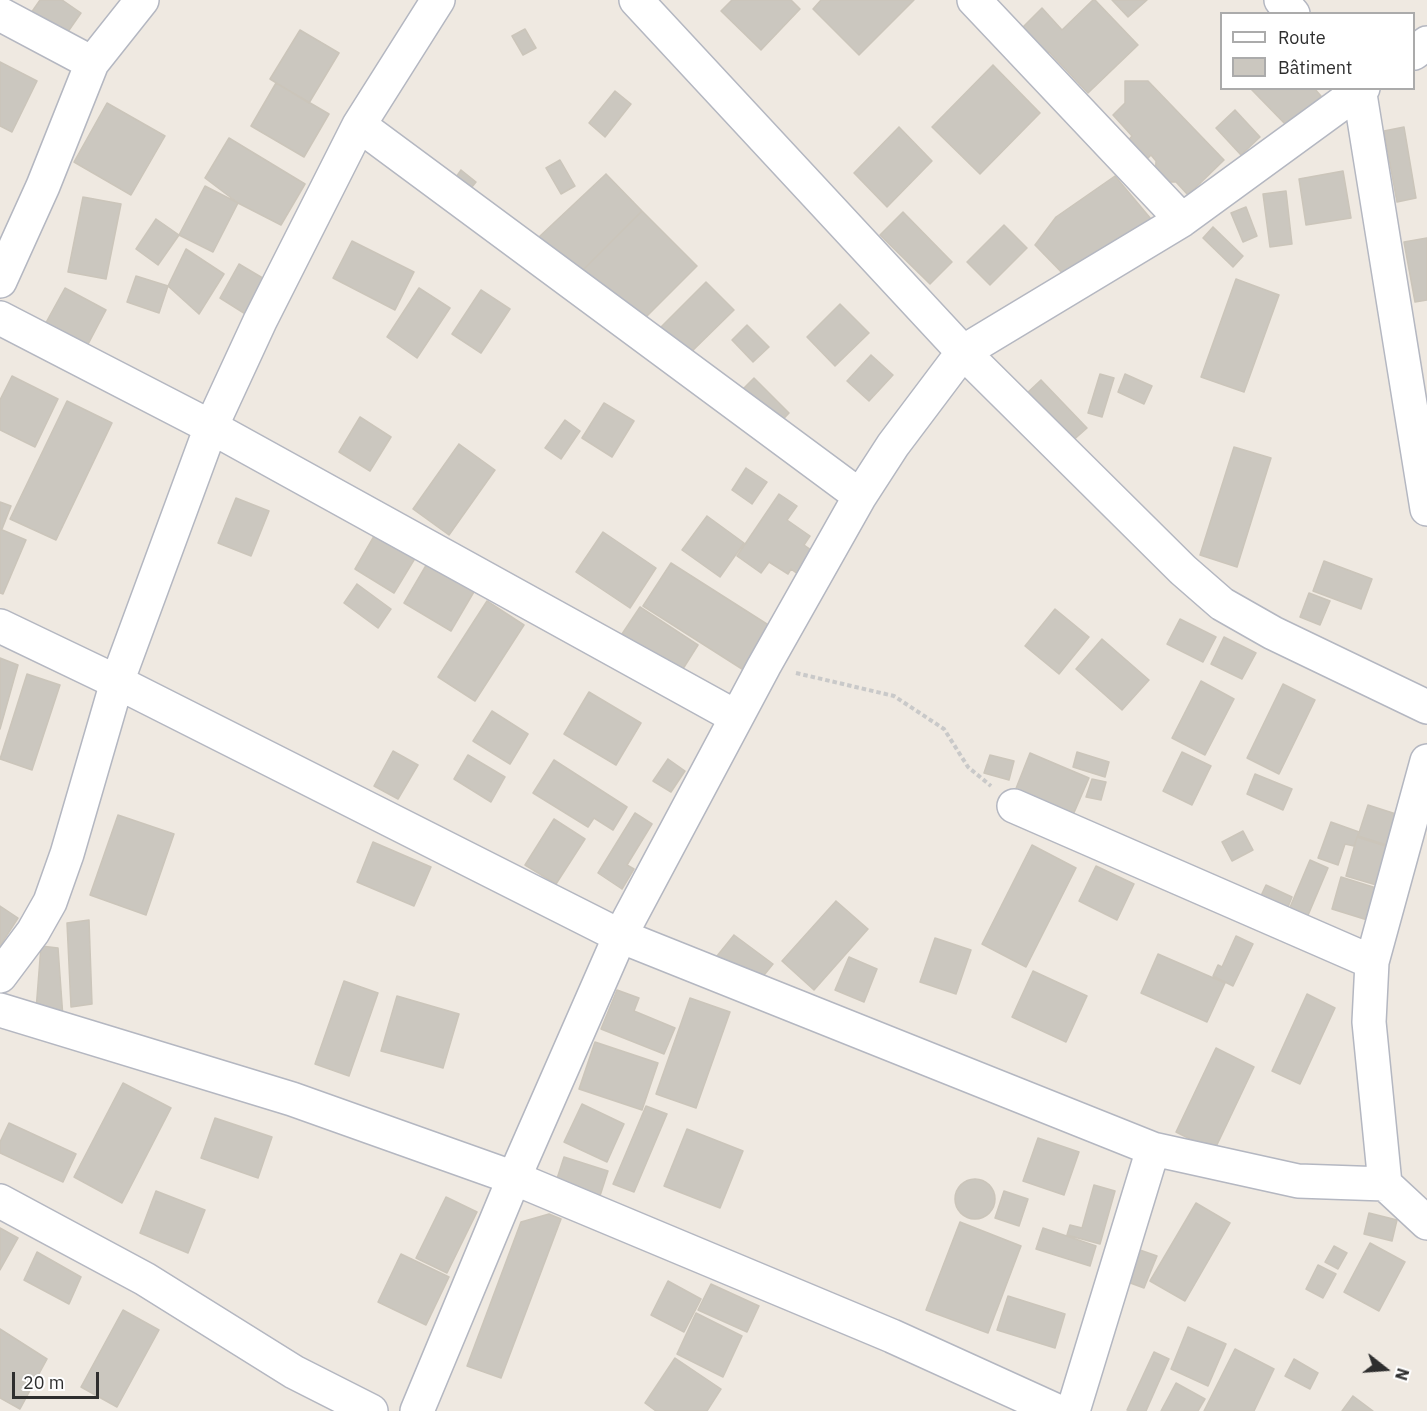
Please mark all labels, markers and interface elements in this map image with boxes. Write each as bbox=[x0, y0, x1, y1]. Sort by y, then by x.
legend bbox=[1220, 12, 1415, 90]
text: Route bbox=[1278, 26, 1326, 49]
text: Bâtiment bbox=[1278, 56, 1352, 79]
north arrow bbox=[1355, 1339, 1415, 1399]
scale bar bbox=[15, 1360, 102, 1398]
text: N bbox=[1391, 1366, 1413, 1383]
text: 20 m bbox=[23, 1371, 65, 1394]

